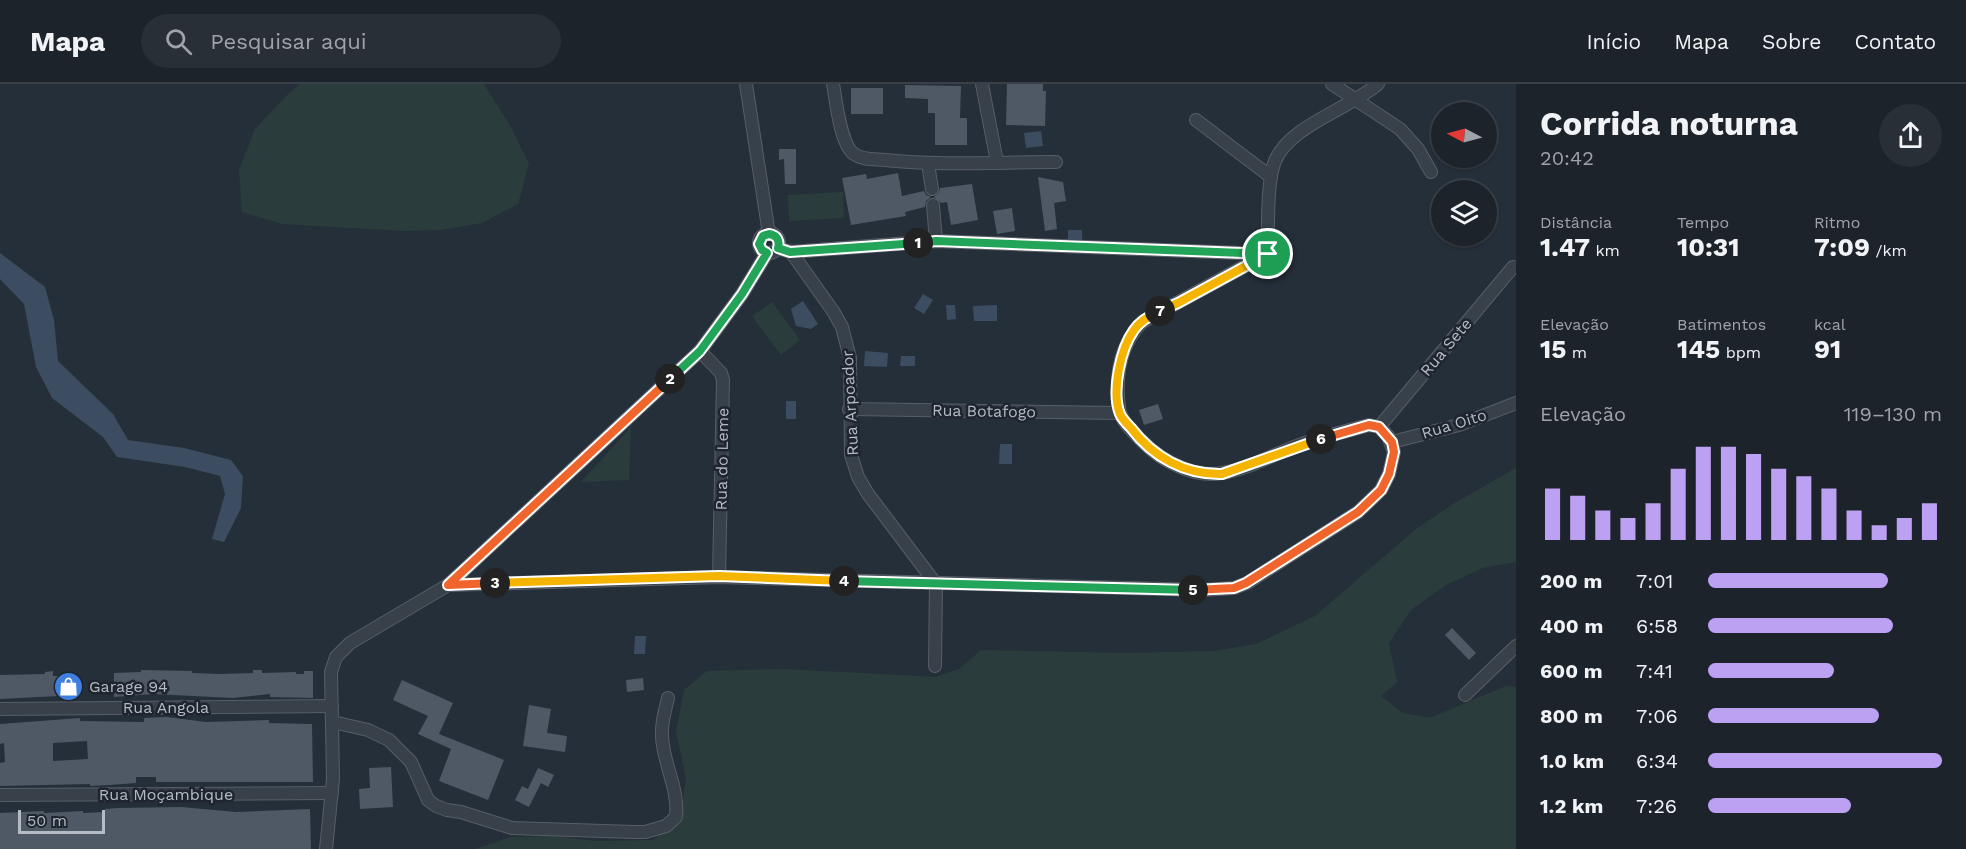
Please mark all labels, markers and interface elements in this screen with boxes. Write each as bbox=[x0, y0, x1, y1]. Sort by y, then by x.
search box bbox=[141, 14, 561, 68]
text: Mapa bbox=[30, 25, 105, 58]
icon: search bbox=[162, 25, 195, 58]
text: Pesquisar aqui bbox=[210, 29, 367, 54]
text: Início bbox=[1586, 29, 1641, 54]
text: Mapa bbox=[1674, 29, 1729, 54]
text: Sobre bbox=[1762, 29, 1821, 54]
text: Contato bbox=[1854, 29, 1936, 54]
north arrow bbox=[1431, 102, 1497, 168]
map controls bbox=[1431, 102, 1497, 246]
text: Corrida noturna bbox=[1540, 104, 1798, 143]
button: share bbox=[1879, 104, 1942, 167]
text: 20:42 bbox=[1540, 146, 1594, 170]
button: layers bbox=[1431, 180, 1497, 246]
text: Distância bbox=[1540, 213, 1612, 232]
text: Tempo bbox=[1677, 213, 1729, 232]
text: Ritmo bbox=[1814, 213, 1860, 232]
pin: 1 bbox=[903, 228, 933, 258]
pin bbox=[1242, 228, 1293, 279]
text: 1.47 bbox=[1540, 232, 1590, 262]
text: 10:31 bbox=[1677, 232, 1739, 262]
text: 7:09 bbox=[1814, 232, 1870, 262]
text: 1 bbox=[915, 233, 921, 252]
icon: arrive bbox=[1251, 237, 1284, 270]
text: km bbox=[1590, 241, 1620, 260]
text: /km bbox=[1870, 241, 1907, 260]
pin: 7 bbox=[1145, 296, 1175, 326]
text: 7 bbox=[1155, 301, 1165, 320]
street label: Rua Sete bbox=[1416, 314, 1476, 380]
text: Elevação bbox=[1540, 315, 1609, 334]
text: Batimentos bbox=[1677, 315, 1766, 334]
text: kcal bbox=[1814, 315, 1846, 334]
text: 15 bbox=[1540, 334, 1566, 364]
text: 145 bbox=[1677, 334, 1720, 364]
text: 91 bbox=[1814, 334, 1841, 364]
text: m bbox=[1566, 343, 1587, 362]
text: bpm bbox=[1720, 343, 1761, 362]
street label: Rua Arpoador bbox=[838, 349, 862, 456]
pin: 2 bbox=[655, 364, 685, 394]
text: 2 bbox=[665, 369, 675, 388]
street label: Rua Botafogo bbox=[932, 401, 1036, 421]
text: Elevação bbox=[1540, 402, 1626, 426]
text: 119–130 m bbox=[1844, 402, 1942, 426]
street label: Rua Oito bbox=[1419, 405, 1489, 443]
street label: Rua do Leme bbox=[712, 408, 732, 510]
pin: 6 bbox=[1306, 424, 1336, 454]
text: 6 bbox=[1316, 429, 1326, 448]
pin: 4 bbox=[829, 566, 859, 596]
pin: 3 bbox=[480, 568, 510, 598]
text: 200 m bbox=[1540, 569, 1602, 593]
text: 7:01 bbox=[1636, 569, 1673, 593]
text: 4 bbox=[839, 571, 849, 590]
text: 3 bbox=[490, 573, 500, 592]
pin: 5 bbox=[1178, 575, 1208, 605]
text: 5 bbox=[1188, 580, 1198, 599]
text: 400 m bbox=[1540, 614, 1603, 638]
text: 6:58 bbox=[1636, 614, 1678, 638]
text: 600 m bbox=[1540, 659, 1603, 683]
text: 7:41 bbox=[1636, 659, 1673, 683]
shop icon: Garage 94 bbox=[52, 670, 84, 702]
place label: Garage 94 bbox=[89, 677, 168, 696]
street label: Rua Angola bbox=[123, 698, 209, 717]
text: 800 m bbox=[1540, 704, 1603, 728]
text: 7:06 bbox=[1636, 704, 1678, 728]
text: 1.0 km bbox=[1540, 749, 1604, 773]
text: 6:34 bbox=[1636, 749, 1678, 773]
street label: Rua Moçambique bbox=[99, 785, 233, 804]
text: 1.2 km bbox=[1540, 794, 1603, 818]
text: 7:26 bbox=[1636, 794, 1677, 818]
scale bar bbox=[18, 807, 105, 834]
text: 50 m bbox=[27, 811, 67, 830]

